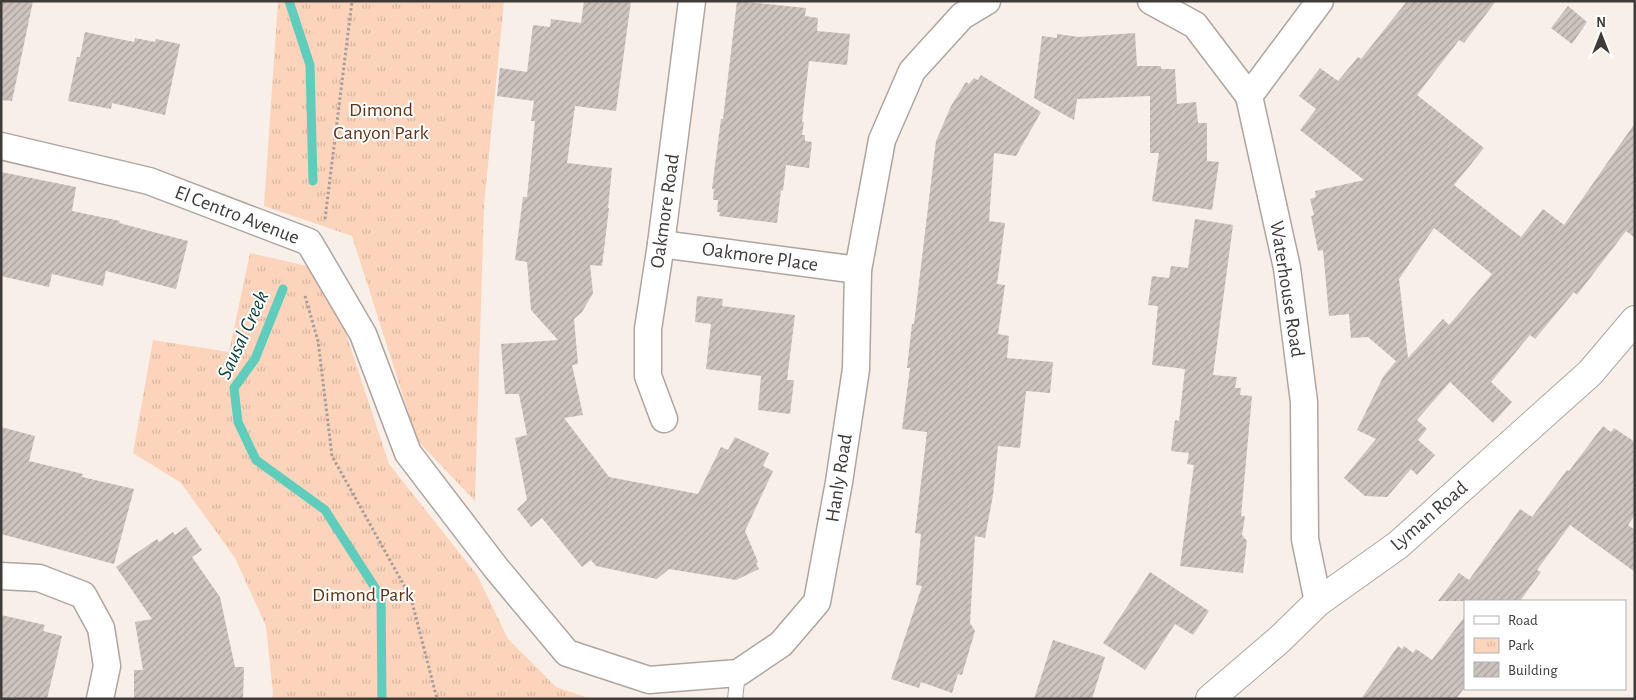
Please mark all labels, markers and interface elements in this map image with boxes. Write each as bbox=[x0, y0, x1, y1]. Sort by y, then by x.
north arrow bbox=[1576, 10, 1626, 60]
text: N bbox=[1596, 16, 1606, 30]
park label: Dimond Canyon Park bbox=[333, 100, 429, 143]
street label: Oakmore Road bbox=[647, 152, 683, 270]
street label: El Centro Avenue bbox=[172, 182, 302, 248]
street label: Waterhouse Road bbox=[1266, 219, 1308, 359]
street label: Oakmore Place bbox=[701, 239, 819, 275]
water label: Sausal Creek bbox=[213, 287, 273, 382]
street label: Hanly Road bbox=[822, 432, 856, 524]
street label: Lyman Road bbox=[1387, 477, 1471, 555]
park label: Dimond Park bbox=[312, 585, 414, 605]
legend bbox=[1464, 600, 1626, 690]
text: Road bbox=[1508, 613, 1538, 628]
text: Park bbox=[1508, 638, 1534, 653]
text: Building bbox=[1508, 663, 1558, 678]

